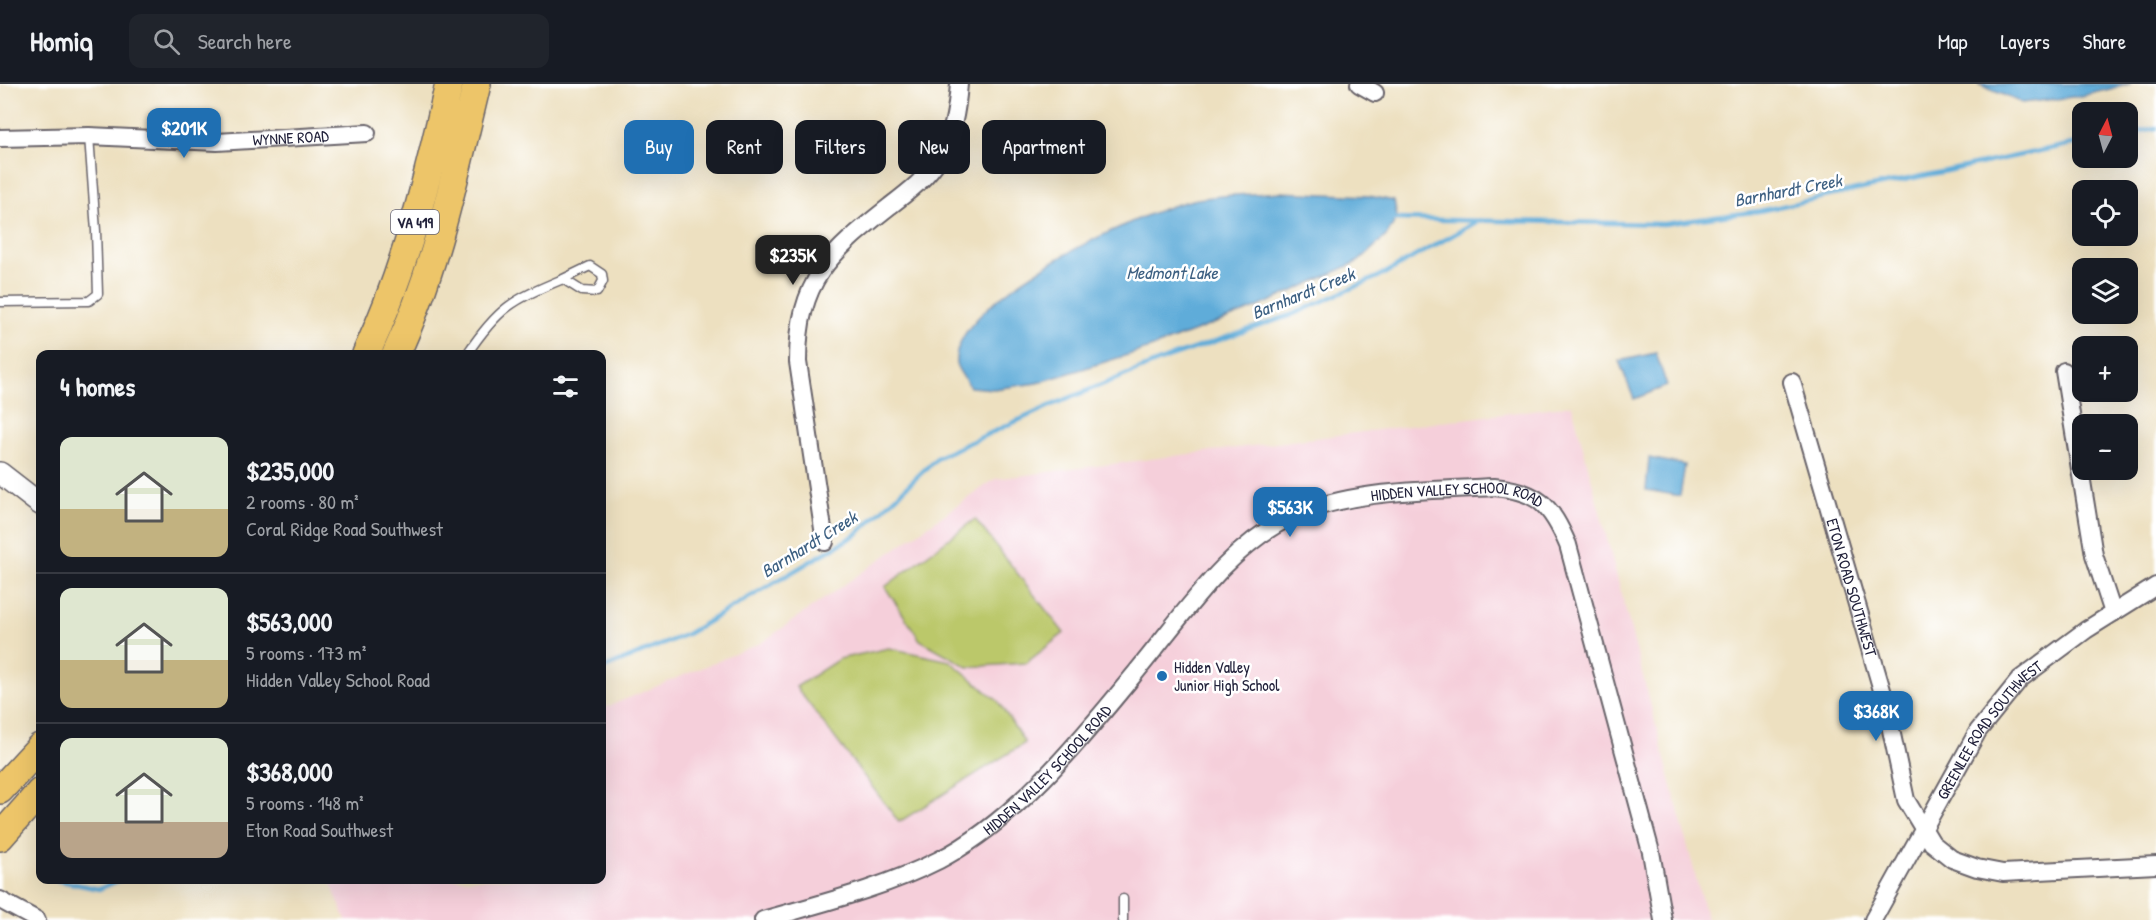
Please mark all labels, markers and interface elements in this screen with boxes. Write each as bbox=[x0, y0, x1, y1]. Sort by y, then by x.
search box bbox=[129, 14, 549, 68]
text: Homiq bbox=[30, 22, 93, 60]
icon: search bbox=[150, 25, 183, 58]
text: Search here bbox=[198, 26, 292, 56]
text: Map bbox=[1938, 27, 1967, 56]
text: Layers bbox=[2000, 27, 2050, 56]
text: Share bbox=[2083, 27, 2126, 56]
north arrow bbox=[2072, 102, 2138, 168]
map controls bbox=[2072, 102, 2138, 480]
pin: $201K bbox=[142, 108, 226, 159]
text: $201K bbox=[161, 114, 207, 141]
chip: Buy bbox=[624, 120, 694, 174]
chip: Rent bbox=[706, 120, 783, 174]
chip: Filters bbox=[795, 120, 886, 174]
chip: New bbox=[898, 120, 970, 174]
chip: Apartment bbox=[982, 120, 1106, 174]
street label: WYNNE ROAD bbox=[252, 124, 330, 151]
water label: Barnhardt Creek bbox=[1732, 167, 1845, 213]
button: locate bbox=[2072, 180, 2138, 246]
road number: VA 419 bbox=[391, 210, 439, 234]
pin: $235K bbox=[751, 235, 835, 286]
text: $235K bbox=[769, 241, 817, 268]
button: layers bbox=[2072, 258, 2138, 324]
water label: Medmont Lake bbox=[1126, 260, 1218, 285]
water label: Barnhardt Creek bbox=[1248, 260, 1360, 325]
button: + bbox=[2072, 336, 2138, 402]
text: 4 homes bbox=[60, 369, 135, 404]
icon: filters bbox=[549, 370, 582, 403]
button: − bbox=[2072, 414, 2138, 480]
text: $235,000 bbox=[246, 453, 334, 488]
icon: home bbox=[108, 461, 180, 533]
street label: HIDDEN VALLEY SCHOOL ROAD bbox=[1369, 476, 1549, 512]
pin: $563K bbox=[1248, 487, 1332, 538]
text: 2 rooms · 80 m² bbox=[246, 488, 359, 515]
text: $563K bbox=[1267, 493, 1313, 520]
water label: Barnhardt Creek bbox=[756, 504, 863, 583]
text: Coral Ridge Road Southwest bbox=[246, 515, 443, 542]
street label: ETON ROAD SOUTHWEST bbox=[1821, 516, 1883, 660]
text: $563,000 bbox=[246, 604, 332, 639]
icon: home bbox=[108, 612, 180, 684]
text: 5 rooms · 173 m² bbox=[246, 639, 366, 666]
street label: GREENLEE ROAD SOUTHWEST bbox=[1931, 655, 2047, 803]
place label: Hidden Valley Junior High School bbox=[1174, 656, 1280, 696]
text: Hidden Valley School Road bbox=[246, 666, 430, 693]
marker: Hidden Valley Junior High School bbox=[1155, 669, 1169, 683]
pin: $368K bbox=[1834, 691, 1918, 742]
text: $368K bbox=[1853, 697, 1899, 724]
street label: HIDDEN VALLEY SCHOOL ROAD bbox=[978, 699, 1116, 840]
text: $368,000 bbox=[246, 754, 333, 789]
icon: home bbox=[108, 762, 180, 834]
text: 5 rooms · 148 m² bbox=[246, 789, 364, 816]
text: Eton Road Southwest bbox=[246, 816, 393, 843]

